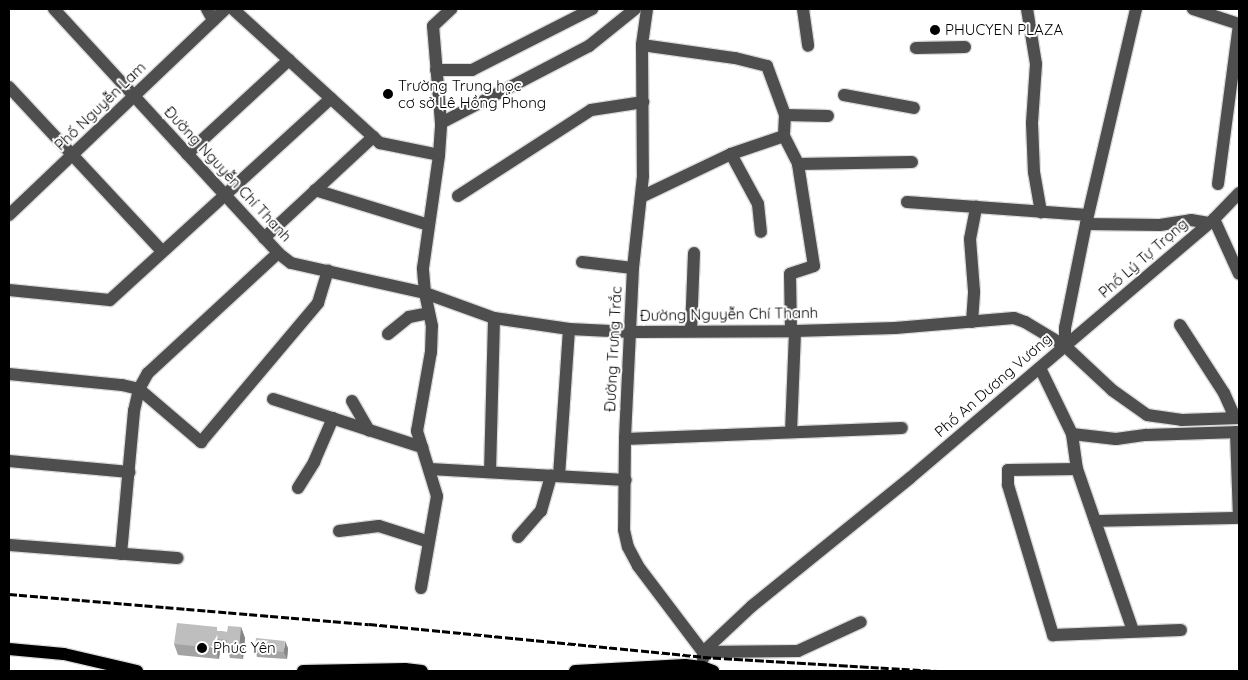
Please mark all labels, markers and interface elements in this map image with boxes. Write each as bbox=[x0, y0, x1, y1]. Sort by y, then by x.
place label: PHUCYEN PLAZA bbox=[945, 21, 1063, 39]
marker: PHUCYEN PLAZA bbox=[929, 24, 941, 36]
street label: Phố Nguyễn Lam bbox=[51, 58, 149, 154]
place label: Trường Trung học cơ sở Lê Hồng Phong bbox=[398, 76, 546, 111]
marker: Trường Trung học cơ sở Lê Hồng Phong bbox=[382, 88, 394, 100]
street label: Đường Nguyễn Chí Thanh bbox=[161, 103, 295, 245]
street label: Phố Lý Tự Trọng bbox=[1095, 215, 1191, 301]
street label: Đường Trưng Trắc bbox=[601, 286, 625, 412]
street label: Đường Nguyễn Chí Thanh bbox=[640, 303, 818, 325]
street label: Phố An Dương Vương bbox=[931, 329, 1055, 441]
place label: Phúc Yên bbox=[213, 639, 276, 657]
marker: Phúc Yên bbox=[195, 641, 209, 655]

